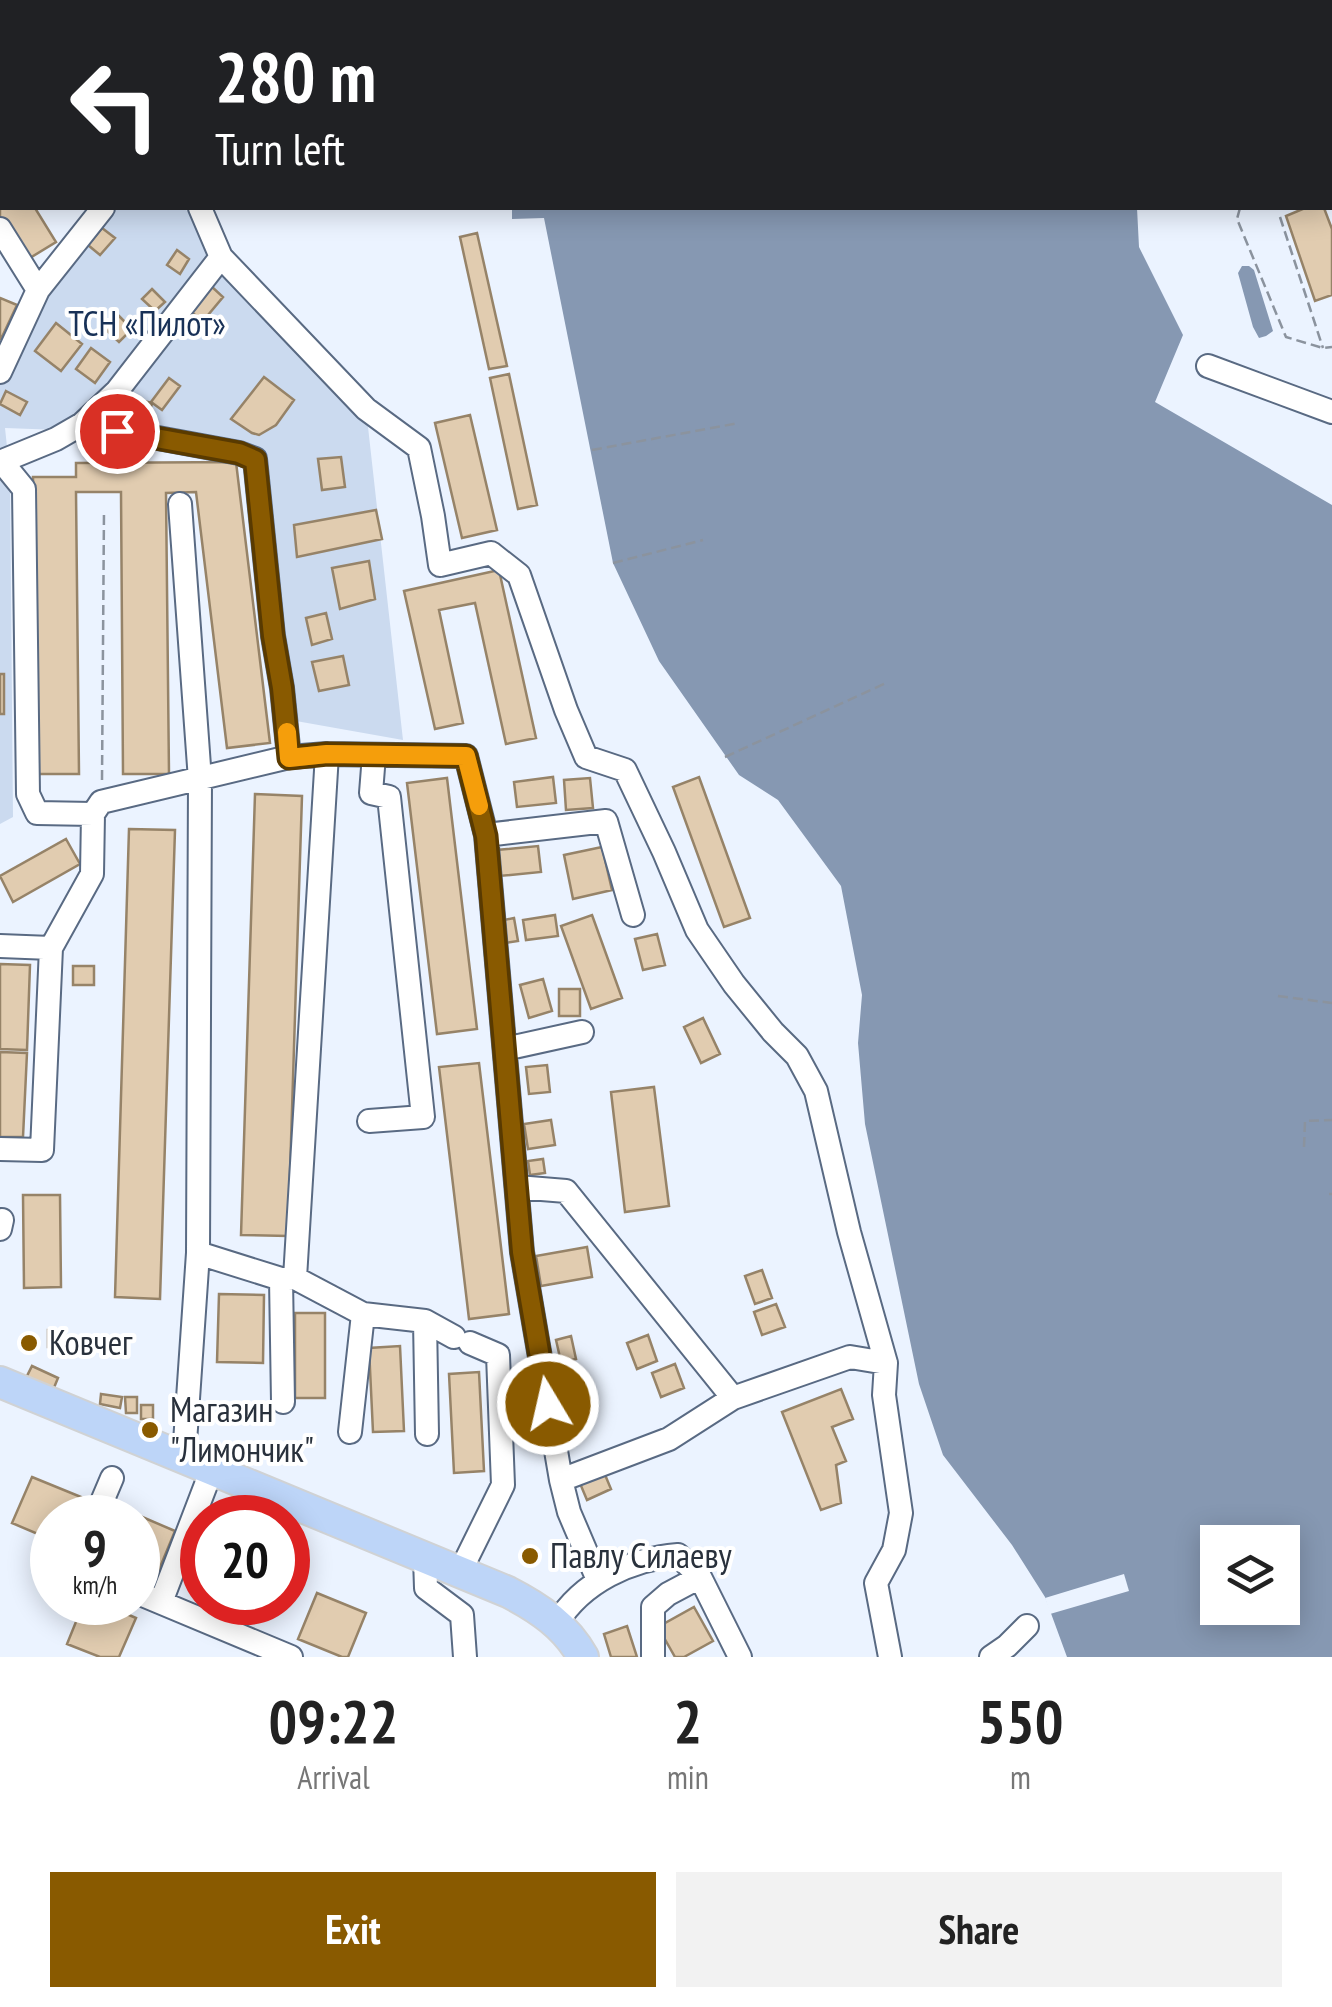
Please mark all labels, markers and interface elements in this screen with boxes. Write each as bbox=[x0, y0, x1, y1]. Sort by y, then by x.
text: 280 m bbox=[215, 31, 376, 121]
icon: left bbox=[50, 40, 180, 170]
text: Turn left bbox=[215, 119, 345, 177]
park label: ТСН «Пилот» bbox=[68, 300, 226, 346]
pin bbox=[75, 389, 160, 474]
icon: arrive bbox=[90, 404, 145, 459]
place label: Ковчег bbox=[49, 1319, 133, 1365]
marker: Ковчег bbox=[18, 1332, 40, 1354]
position arrow bbox=[496, 1352, 600, 1456]
place label: Магазин "Лимончик" bbox=[170, 1386, 314, 1472]
marker: Магазин "Лимончик" bbox=[139, 1419, 161, 1441]
speed limit sign: 20 bbox=[180, 1495, 310, 1625]
text: 9 bbox=[83, 1515, 107, 1580]
map controls bbox=[1200, 1525, 1300, 1625]
button: layers bbox=[1200, 1525, 1300, 1625]
place label: Павлу Силаеву bbox=[550, 1532, 733, 1578]
marker: Павлу Силаеву bbox=[519, 1545, 541, 1567]
text: km/h bbox=[73, 1569, 117, 1601]
text: 09:22 bbox=[269, 1682, 398, 1760]
text: 2 bbox=[674, 1682, 702, 1760]
text: 550 bbox=[977, 1682, 1063, 1760]
text: Arrival bbox=[297, 1756, 370, 1798]
text: min bbox=[667, 1756, 709, 1798]
text: m bbox=[1010, 1756, 1031, 1798]
button: Exit bbox=[50, 1872, 656, 1987]
button: Share bbox=[676, 1872, 1282, 1987]

